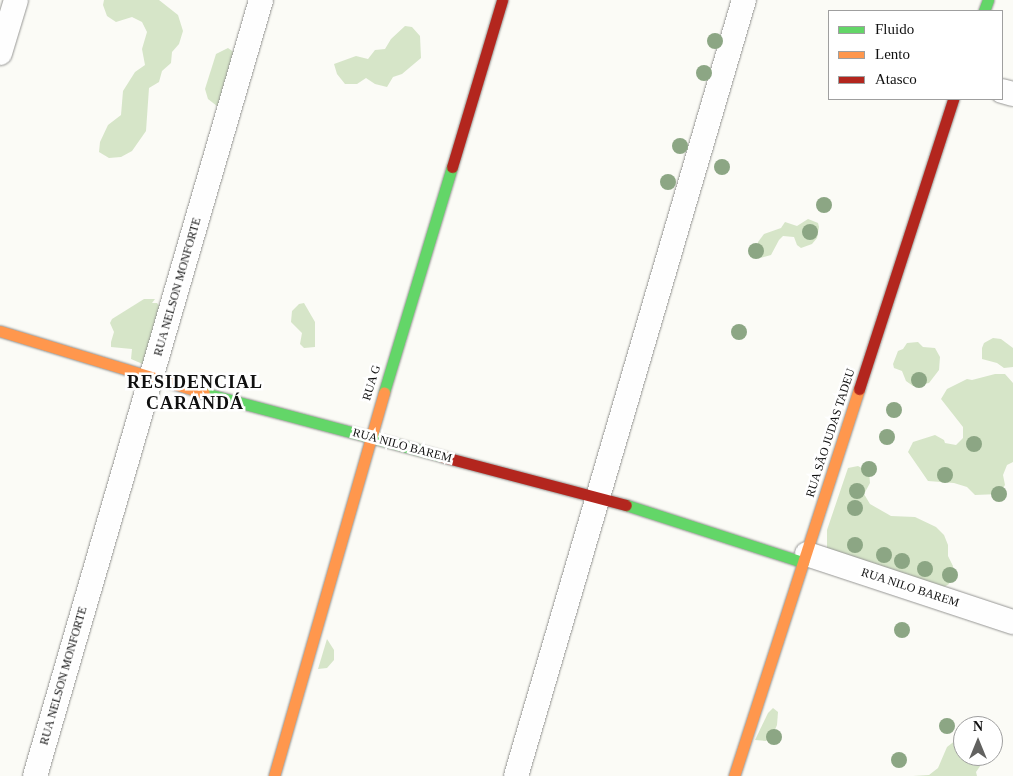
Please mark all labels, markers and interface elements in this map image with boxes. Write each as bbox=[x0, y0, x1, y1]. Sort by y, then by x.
legend bbox=[828, 10, 1003, 100]
text: Fluido bbox=[875, 21, 914, 37]
text: Lento bbox=[875, 46, 910, 62]
text: Atasco bbox=[875, 71, 917, 87]
street label: RUA NELSON MONFORTE bbox=[151, 216, 205, 358]
street label: RUA G bbox=[360, 363, 384, 403]
street label: RUA SÃO JUDAS TADEU bbox=[803, 366, 859, 500]
district label: RESIDENCIAL CARANDÁ bbox=[126, 372, 264, 414]
street label: RUA NILO BAREM bbox=[351, 426, 453, 466]
street label: RUA NILO BAREM bbox=[859, 565, 961, 611]
street label: RUA NELSON MONFORTE bbox=[37, 605, 91, 747]
north arrow bbox=[953, 716, 1003, 766]
text: N bbox=[973, 719, 983, 734]

